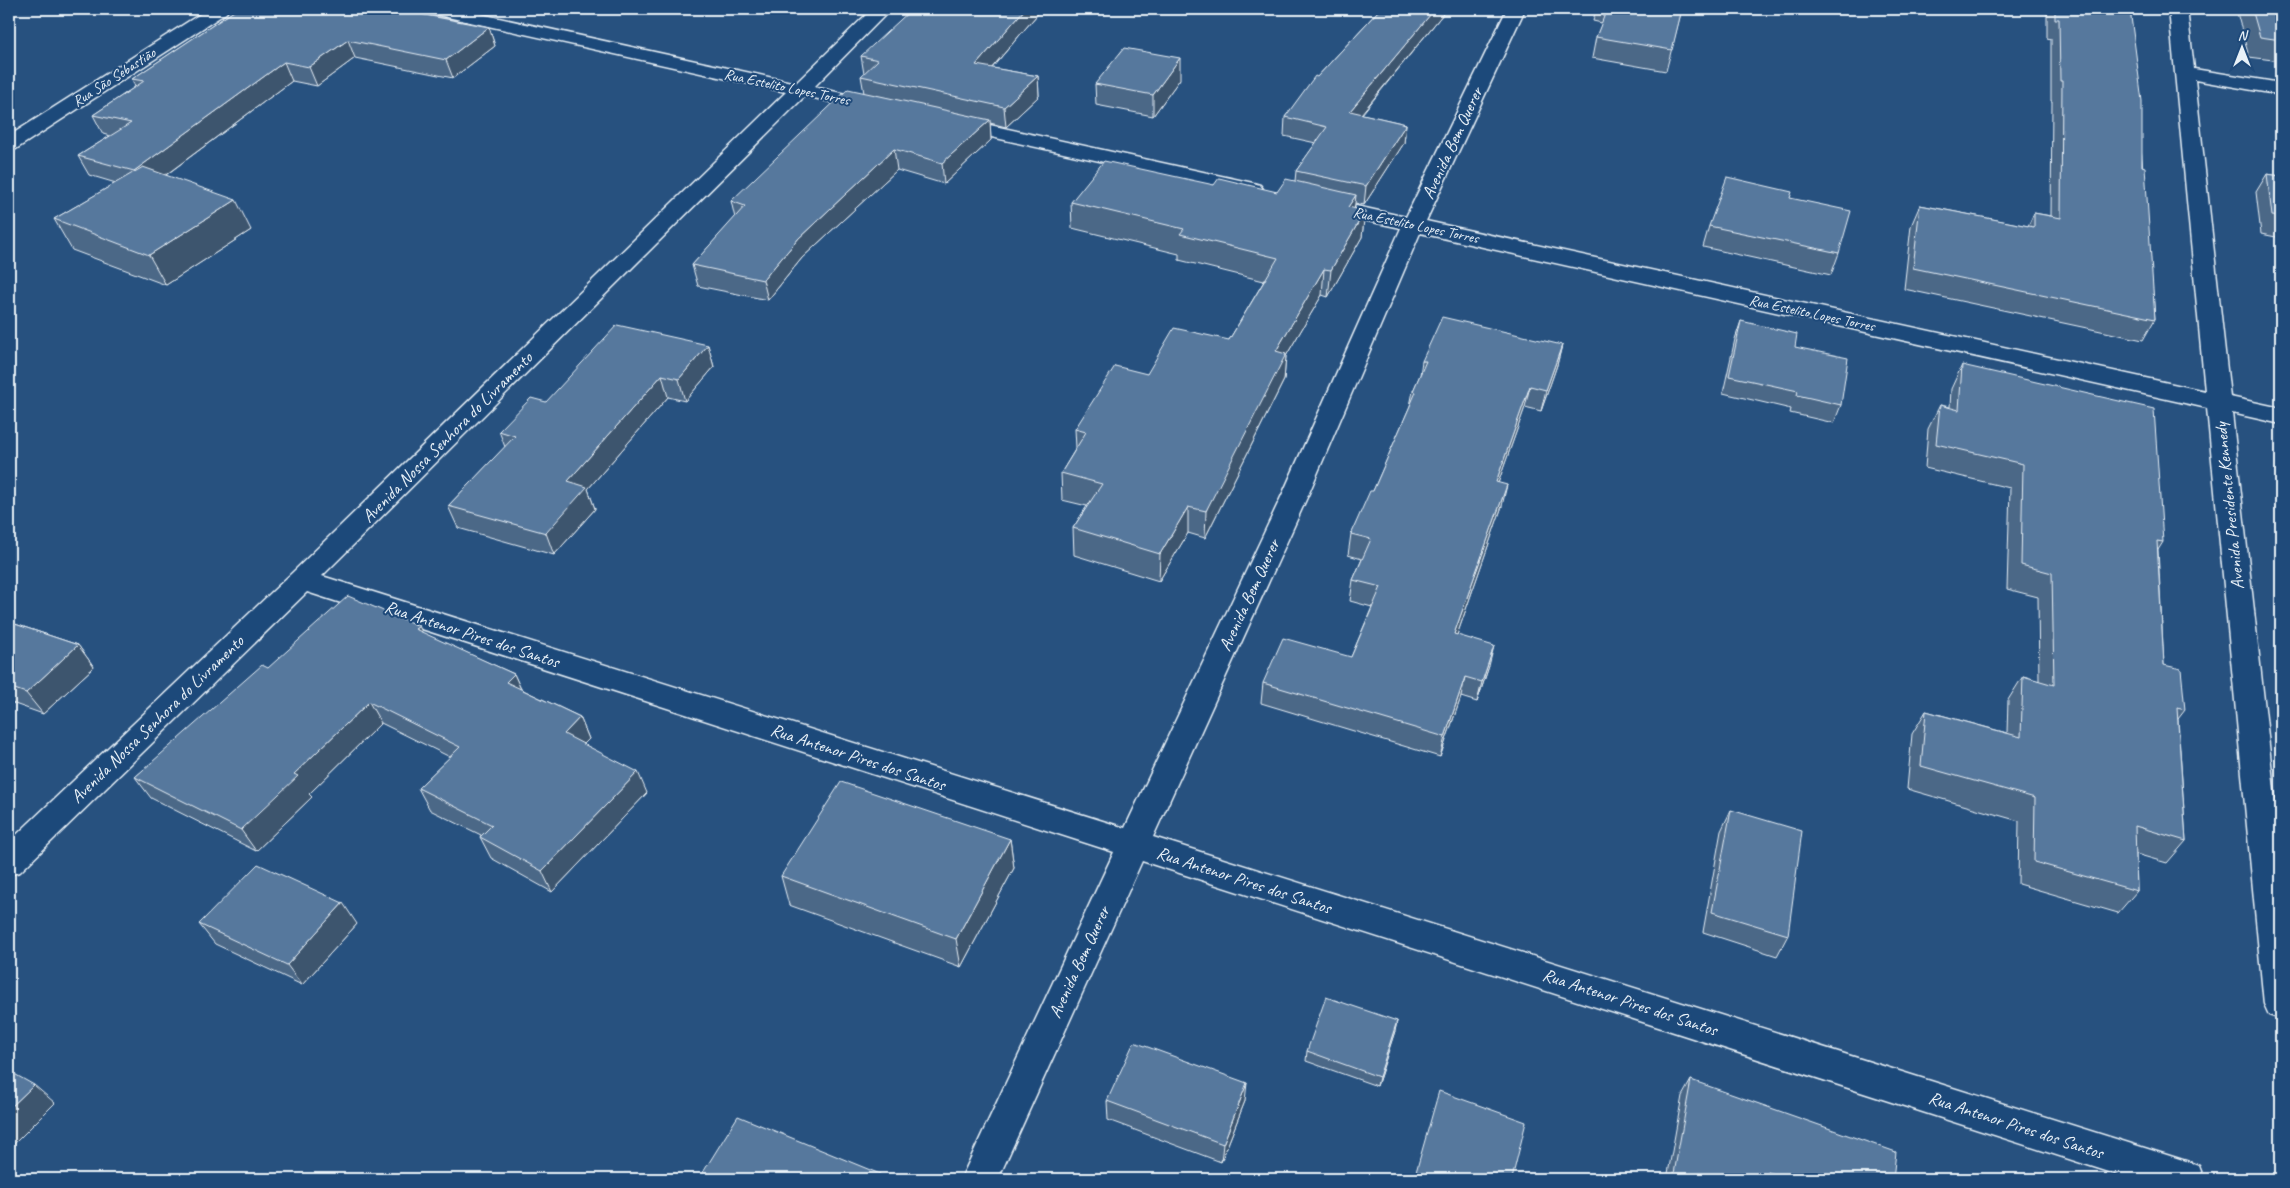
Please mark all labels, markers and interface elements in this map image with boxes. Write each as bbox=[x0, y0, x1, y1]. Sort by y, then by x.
north arrow bbox=[2218, 22, 2268, 72]
text: N bbox=[2238, 27, 2249, 44]
street label: Rua São Sebastião bbox=[69, 43, 160, 111]
street label: Rua Estelito Lopes Torres bbox=[722, 65, 853, 110]
street label: Avenida Bem Querer bbox=[1416, 82, 1488, 202]
street label: Rua Estelito Lopes Torres bbox=[1351, 203, 1482, 248]
street label: Rua Estelito Lopes Torres bbox=[1747, 291, 1878, 336]
street label: Avenida Nossa Senhora do Livramento bbox=[357, 346, 538, 527]
street label: Avenida Presidente Kennedy bbox=[2209, 419, 2249, 591]
street label: Avenida Bem Querer bbox=[1213, 534, 1285, 654]
street label: Rua Antenor Pires dos Santos bbox=[382, 595, 564, 673]
street label: Avenida Nossa Senhora do Livramento bbox=[66, 629, 249, 808]
street label: Rua Antenor Pires dos Santos bbox=[768, 718, 950, 796]
street label: Rua Antenor Pires dos Santos bbox=[1154, 841, 1336, 919]
street label: Avenida Bem Querer bbox=[1043, 901, 1115, 1021]
street label: Rua Antenor Pires dos Santos bbox=[1540, 963, 1722, 1041]
street label: Rua Antenor Pires dos Santos bbox=[1926, 1086, 2108, 1164]

